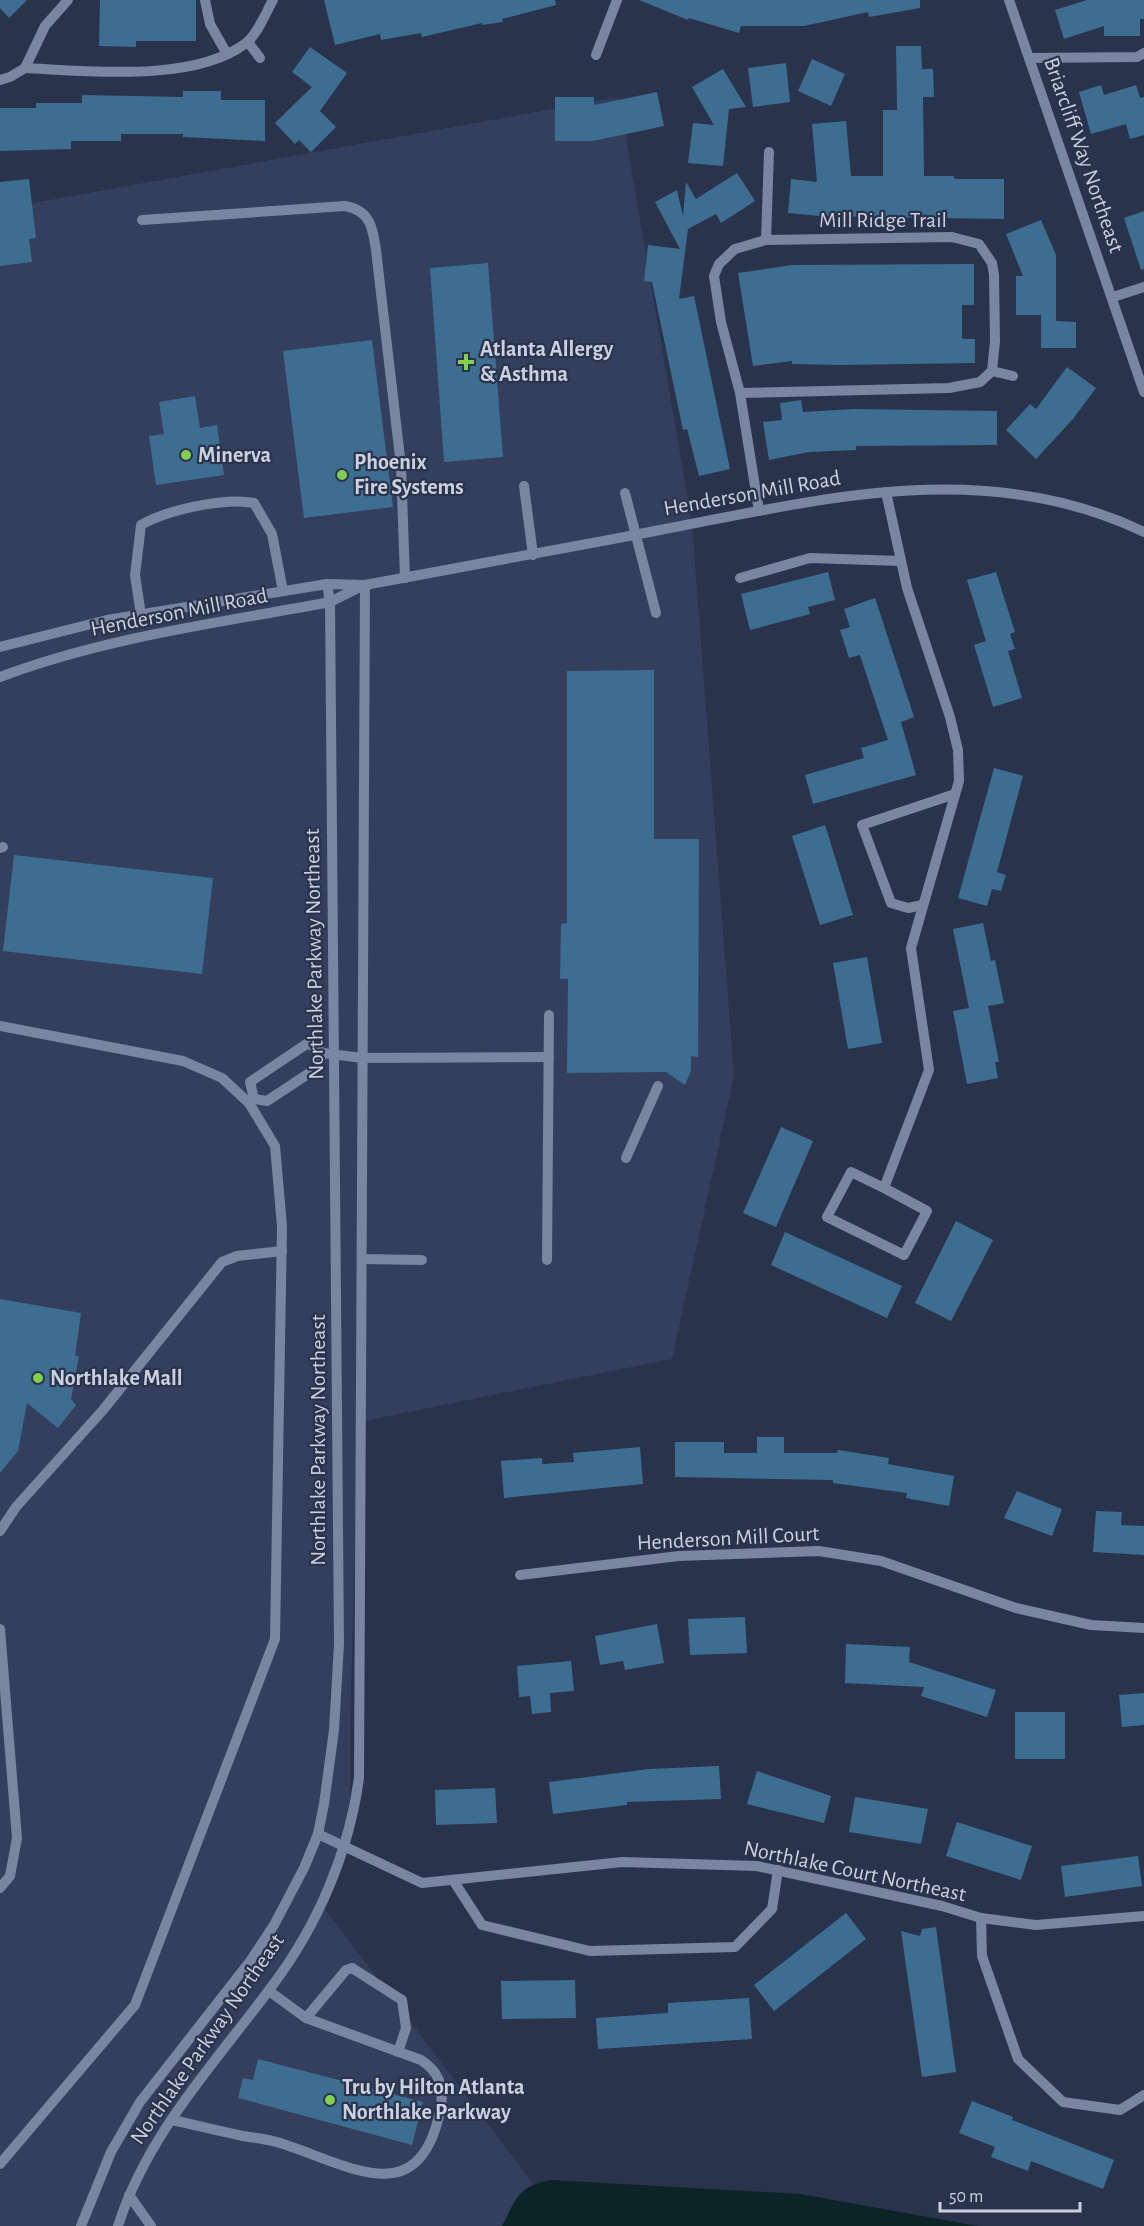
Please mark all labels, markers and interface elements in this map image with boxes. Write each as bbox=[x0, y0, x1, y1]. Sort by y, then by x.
street label: Briarcliff Way Northeast bbox=[1040, 55, 1128, 255]
street label: Mill Ridge Trail bbox=[819, 209, 947, 231]
place label: Atlanta Allergy & Asthma bbox=[480, 338, 614, 385]
marker: Atlanta Allergy & Asthma bbox=[457, 353, 475, 371]
place label: Minerva bbox=[198, 444, 272, 466]
marker: Minerva bbox=[179, 448, 193, 462]
place label: Phoenix Fire Systems bbox=[354, 451, 464, 499]
street label: Henderson Mill Road bbox=[662, 467, 842, 519]
marker: Phoenix Fire Systems bbox=[335, 468, 349, 482]
street label: Henderson Mill Road bbox=[89, 584, 269, 640]
street label: Northlake Parkway Northeast bbox=[301, 828, 327, 1080]
street label: Northlake Parkway Northeast bbox=[307, 1314, 329, 1566]
place label: Northlake Mall bbox=[50, 1367, 183, 1389]
marker: Northlake Mall bbox=[31, 1371, 45, 1385]
street label: Henderson Mill Court bbox=[636, 1522, 820, 1554]
street label: Northlake Court Northeast bbox=[742, 1837, 968, 1905]
street label: Northlake Parkway Northeast bbox=[126, 1930, 288, 2148]
place label: Tru by Hilton Atlanta Northlake Parkway bbox=[342, 2076, 525, 2124]
marker: Tru by Hilton Atlanta Northlake Parkway bbox=[323, 2093, 337, 2107]
scale bar bbox=[940, 2175, 1080, 2213]
text: 50 m bbox=[949, 2188, 983, 2206]

